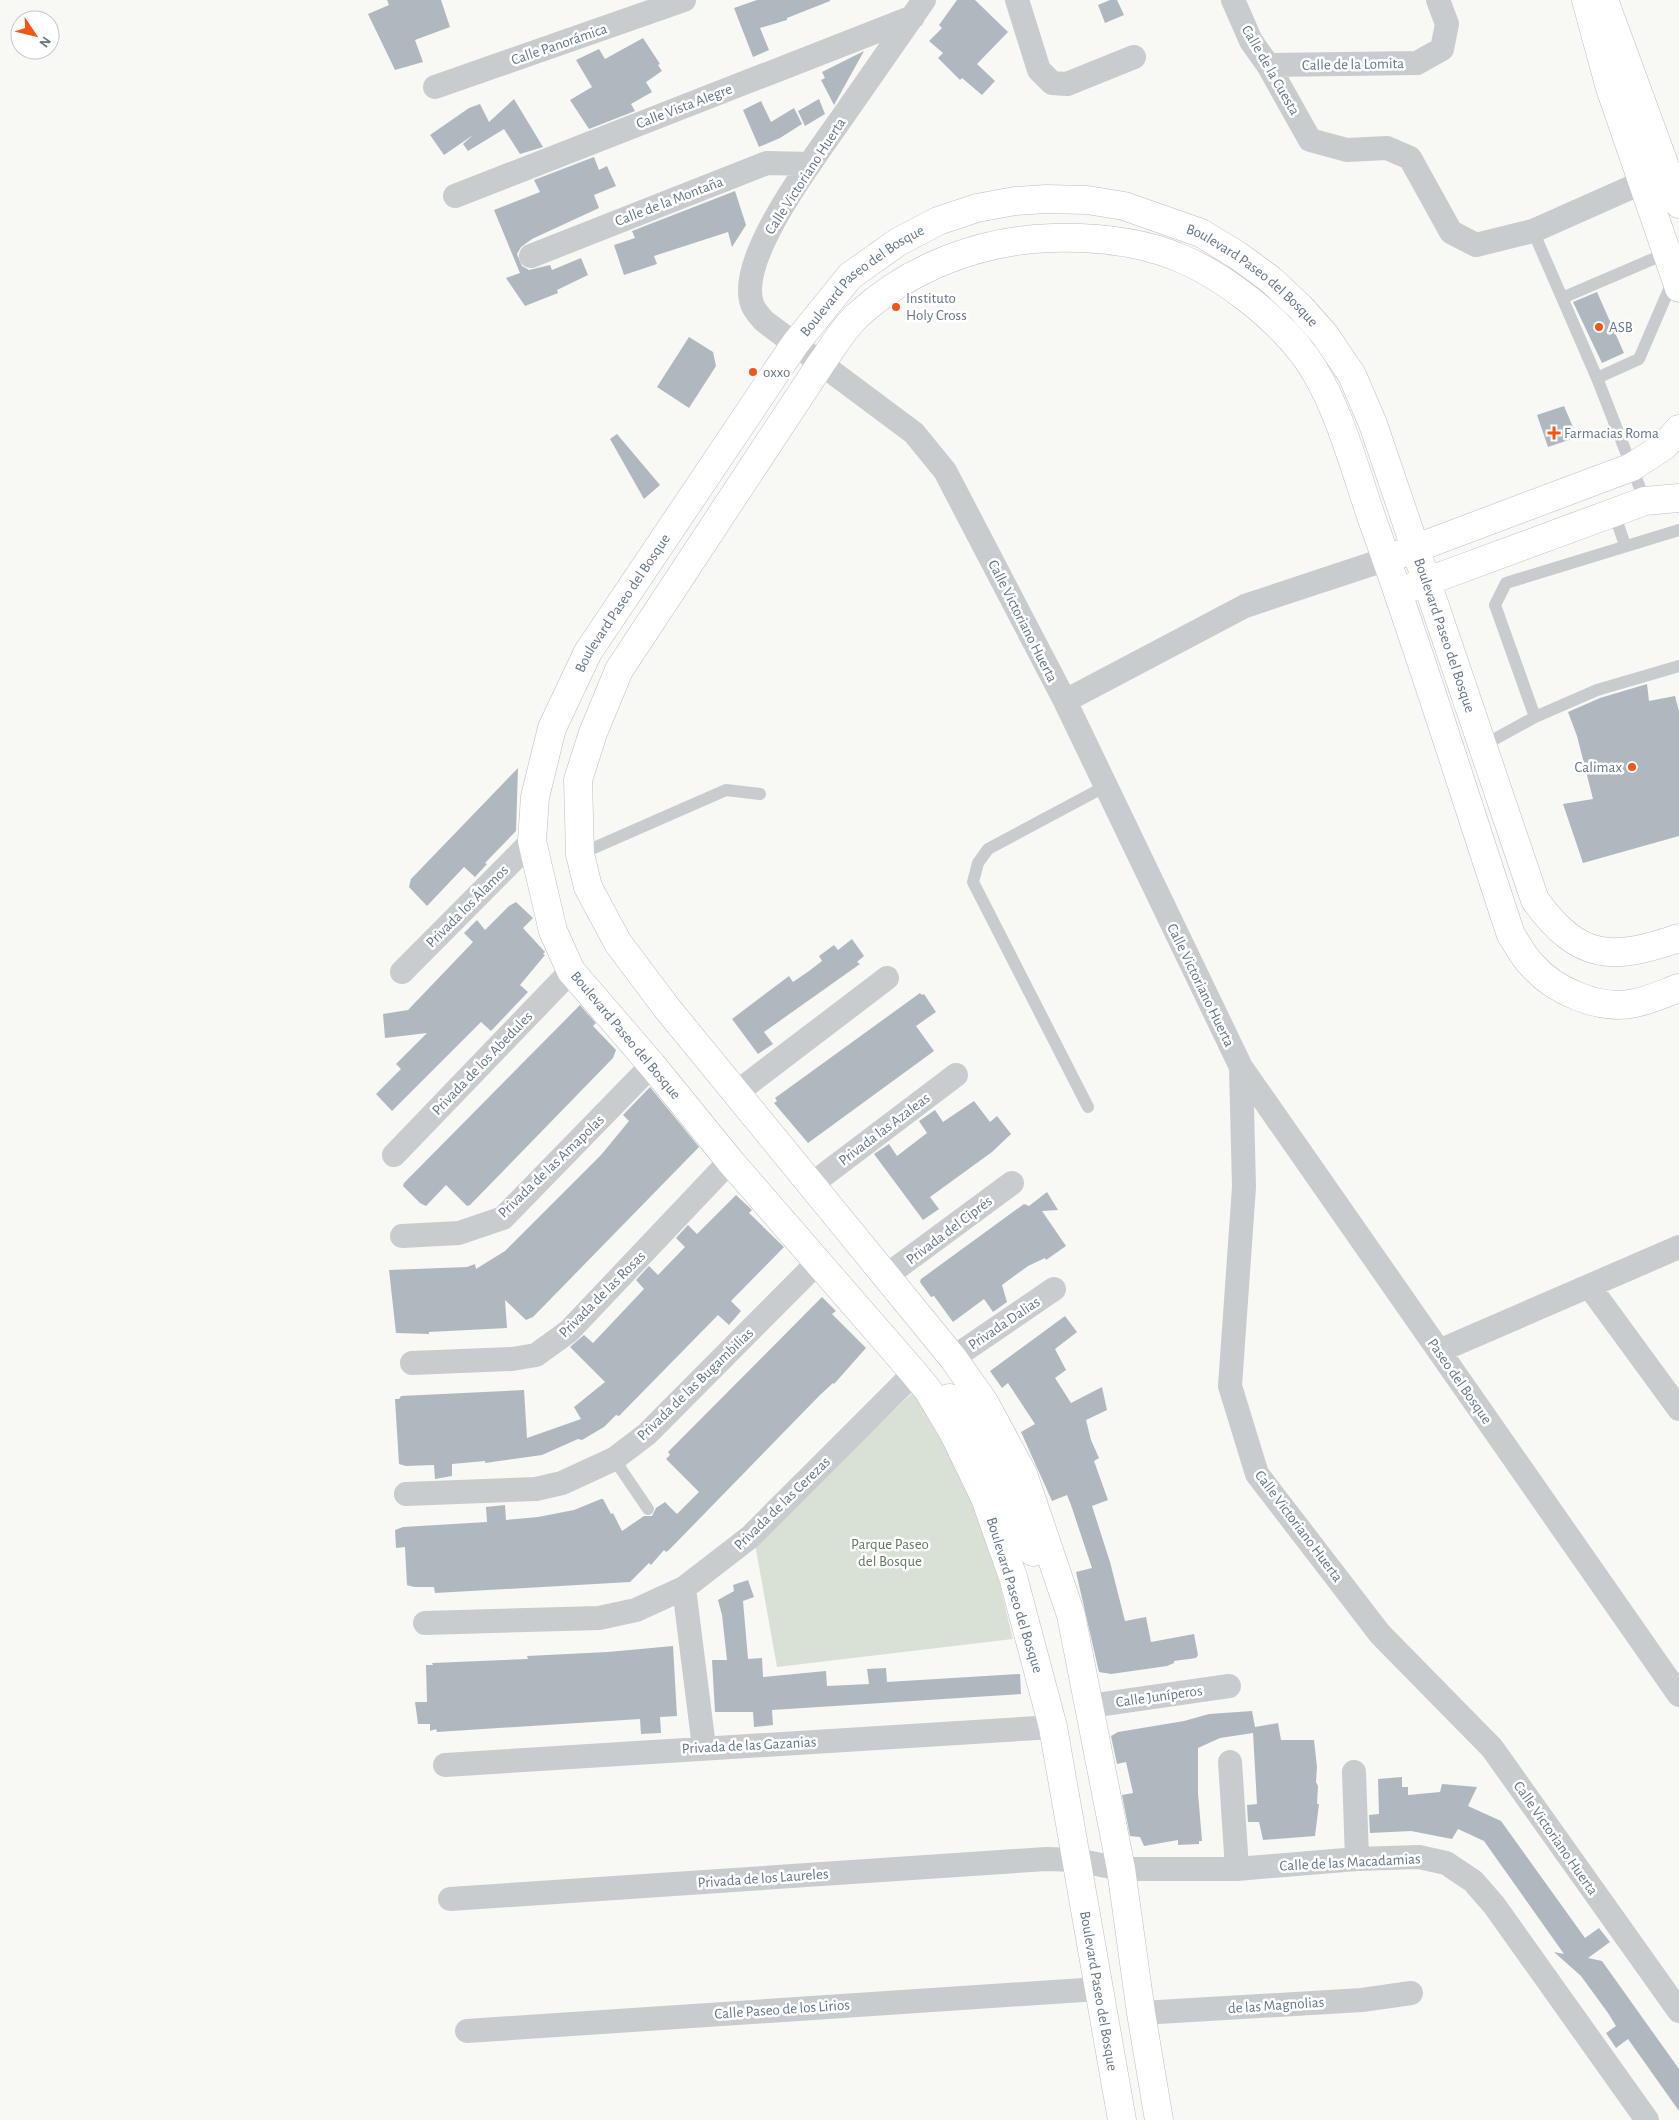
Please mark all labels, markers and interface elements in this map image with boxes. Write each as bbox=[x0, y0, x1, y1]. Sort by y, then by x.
north arrow bbox=[10, 10, 60, 60]
street label: Calle Panorámica bbox=[509, 21, 609, 68]
street label: Calle de la Cuesta bbox=[1239, 23, 1302, 118]
text: N bbox=[36, 34, 53, 50]
street label: Calle de la Lomita bbox=[1302, 56, 1404, 73]
street label: Calle Vista Alegre bbox=[634, 81, 734, 132]
street label: Calle Victoriano Huerta bbox=[762, 115, 849, 237]
street label: Calle de la Montaña bbox=[613, 174, 725, 229]
street label: Boulevard Paseo del Bosque bbox=[1184, 221, 1321, 330]
street label: Boulevard Paseo del Bosque bbox=[797, 223, 927, 339]
place label: Instituto Holy Cross bbox=[906, 291, 967, 323]
marker: Instituto Holy Cross bbox=[890, 301, 902, 313]
place label: ASB bbox=[1609, 320, 1633, 335]
marker: ASB bbox=[1593, 321, 1605, 333]
place label: oxxo bbox=[763, 365, 790, 380]
marker: oxxo bbox=[747, 366, 759, 378]
place label: Farmacias Roma bbox=[1564, 426, 1659, 441]
marker: Farmacias Roma bbox=[1548, 427, 1560, 439]
street label: Boulevard Paseo del Bosque bbox=[572, 531, 673, 675]
street label: Boulevard Paseo del Bosque bbox=[1411, 556, 1478, 715]
street label: Calle Victoriano Huerta bbox=[985, 558, 1060, 685]
place label: Calimax bbox=[1574, 760, 1622, 775]
marker: Calimax bbox=[1626, 761, 1638, 773]
street label: Privada los Álamos bbox=[422, 861, 511, 950]
street label: Calle Victoriano Huerta bbox=[1164, 921, 1237, 1049]
street label: Boulevard Paseo del Bosque bbox=[568, 968, 683, 1102]
street label: Privada de los Abedules bbox=[429, 1009, 535, 1118]
street label: Privada las Azaleas bbox=[836, 1090, 933, 1168]
street label: Privada de las Amapolas bbox=[496, 1112, 607, 1221]
street label: Privada del Ciprés bbox=[904, 1193, 995, 1267]
street label: Privada de las Rosas bbox=[556, 1248, 648, 1340]
street label: Privada Dalias bbox=[966, 1294, 1043, 1353]
street label: Privada de las Bugambilias bbox=[634, 1325, 756, 1444]
street label: Paseo del Bosque bbox=[1425, 1336, 1495, 1427]
street label: Privada de las Cerezas bbox=[731, 1454, 833, 1553]
street label: Calle Victoriano Huerta bbox=[1252, 1468, 1345, 1585]
street label: Boulevard Paseo del Bosque bbox=[984, 1515, 1045, 1675]
park label: Parque Paseo del Bosque bbox=[851, 1537, 929, 1569]
street label: Calle Juníperos bbox=[1115, 1683, 1203, 1710]
street label: Privada de las Gazanias bbox=[681, 1734, 817, 1757]
street label: Calle Victoriano Huerta bbox=[1511, 1779, 1601, 1898]
street label: Calle de las Macadamias bbox=[1279, 1851, 1421, 1874]
street label: Privada de los Laureles bbox=[697, 1866, 829, 1891]
street label: Boulevard Paseo del Bosque bbox=[1077, 1910, 1120, 2072]
street label: de las Magnolias bbox=[1227, 1995, 1325, 2016]
street label: Calle Paseo de los Lirios bbox=[714, 1997, 850, 2022]

